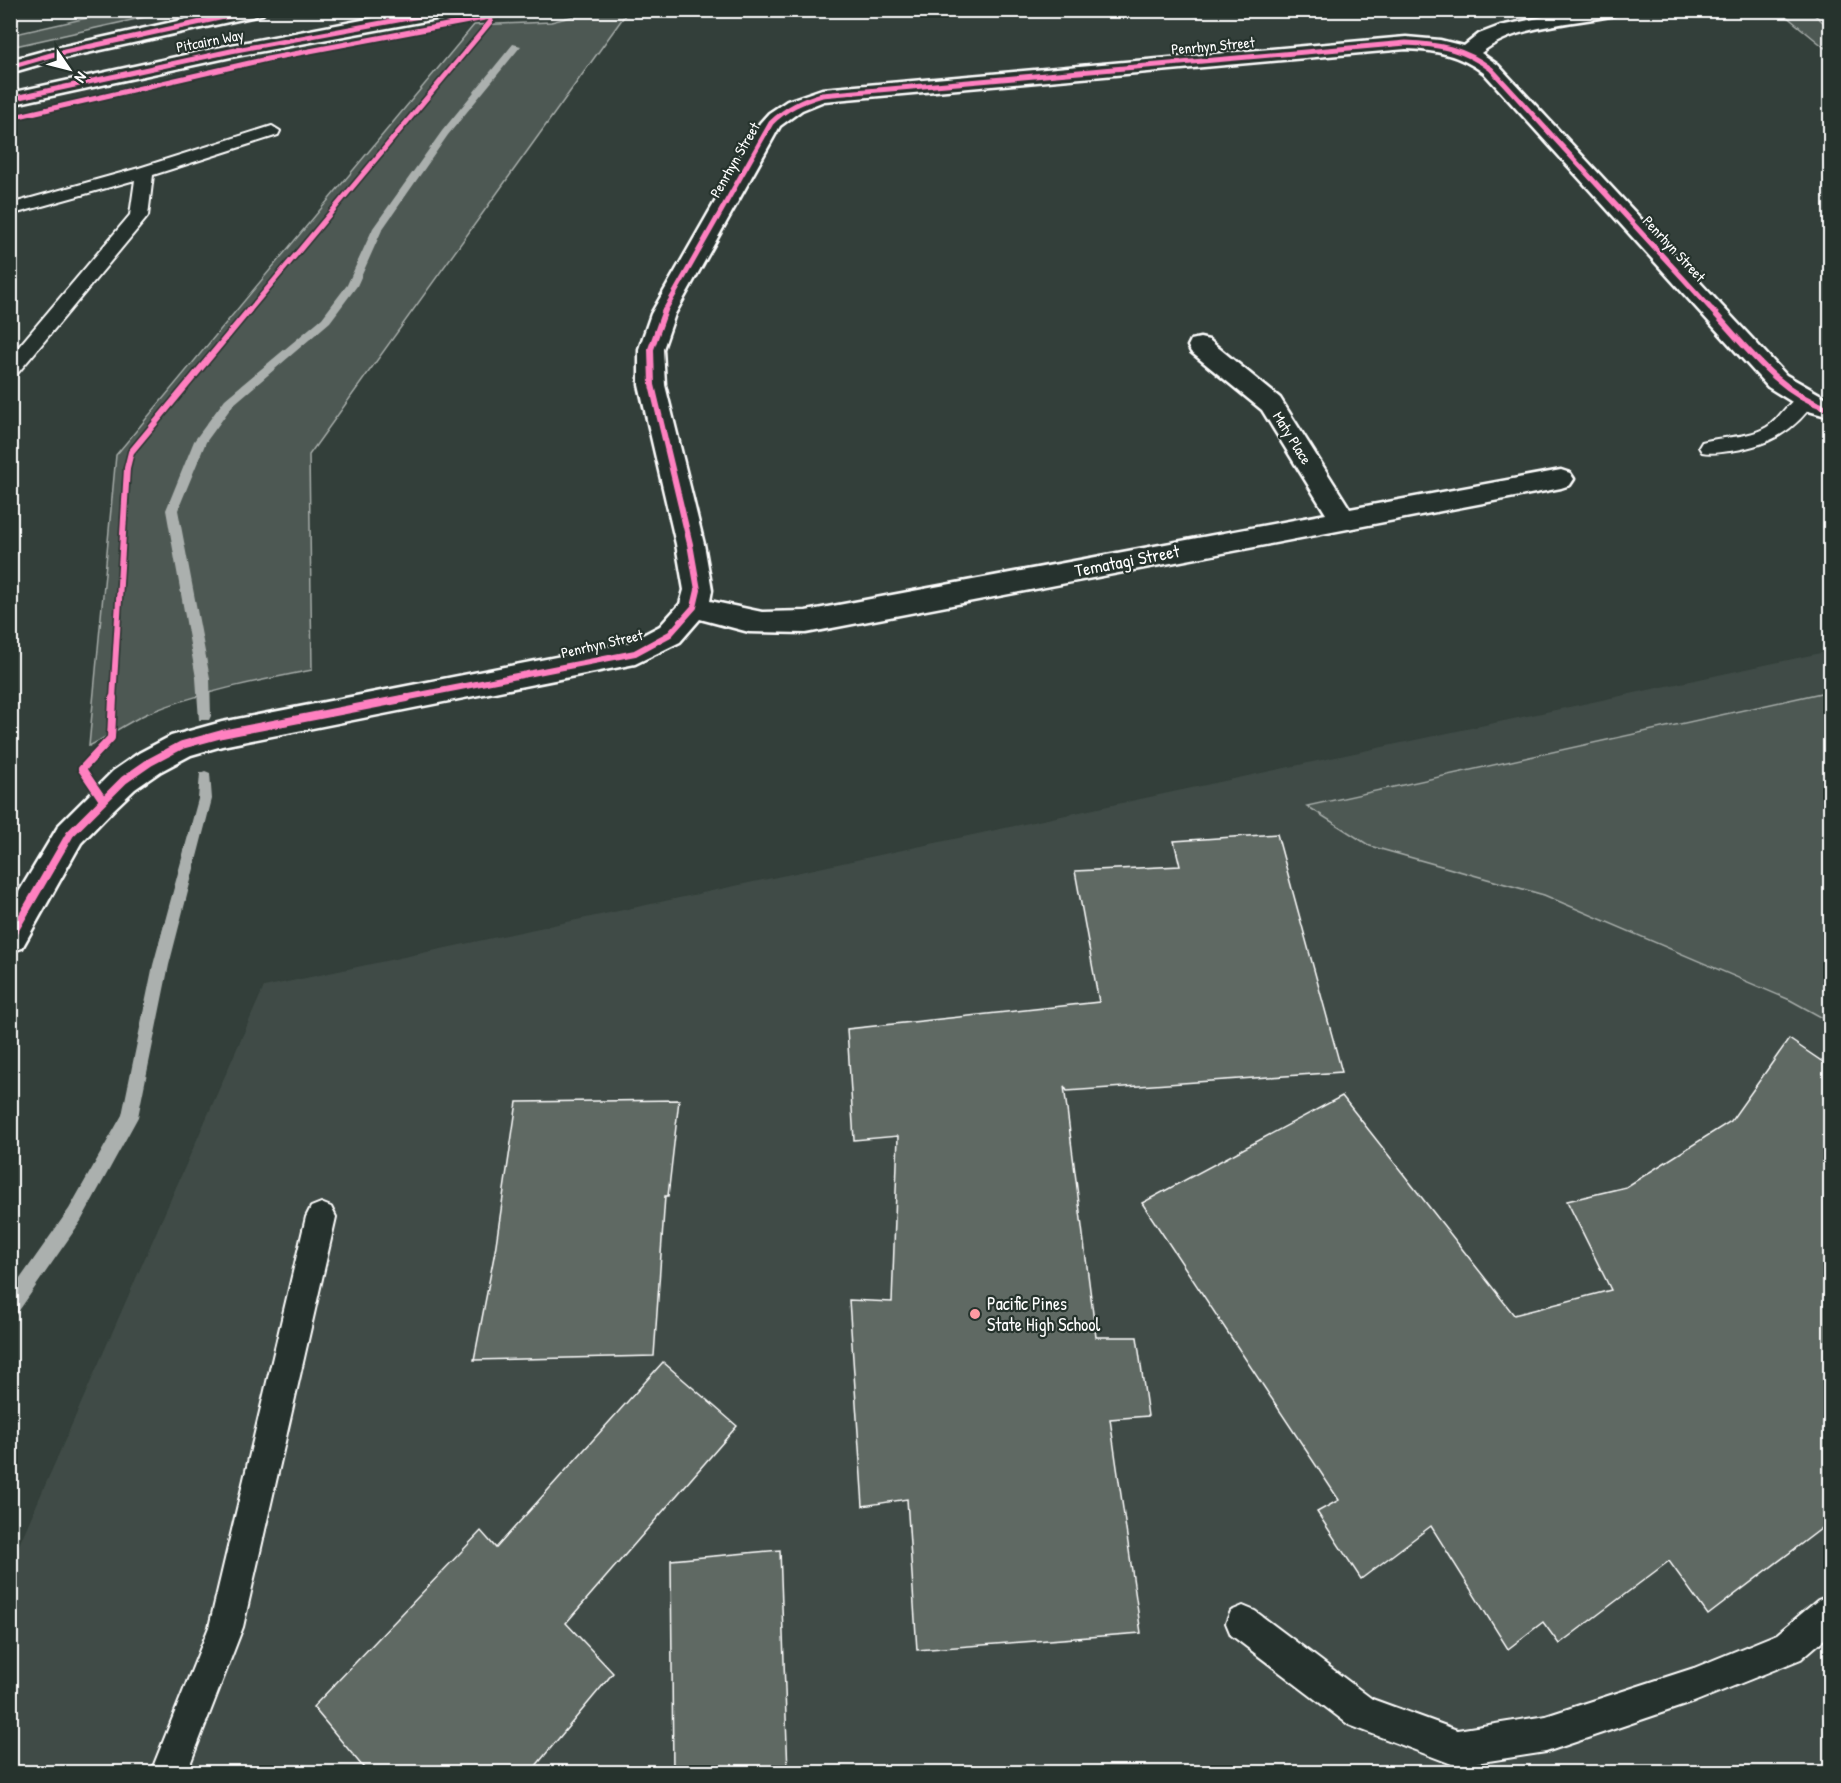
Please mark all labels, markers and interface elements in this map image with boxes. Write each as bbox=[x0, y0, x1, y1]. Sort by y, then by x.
street label: Pitcairn Way bbox=[174, 24, 245, 57]
street label: Penrhyn Street bbox=[1170, 31, 1256, 60]
north arrow bbox=[39, 39, 99, 99]
text: N bbox=[70, 68, 93, 88]
street label: Penrhyn Street bbox=[705, 118, 765, 201]
street label: Penrhyn Street bbox=[1638, 211, 1711, 287]
street label: Maty Place bbox=[1268, 407, 1317, 468]
street label: Tematagi Street bbox=[1072, 538, 1182, 583]
street label: Penrhyn Street bbox=[559, 624, 646, 663]
place label: Pacific Pines State High School bbox=[987, 1291, 1100, 1337]
marker: Pacific Pines State High School bbox=[968, 1307, 982, 1321]

